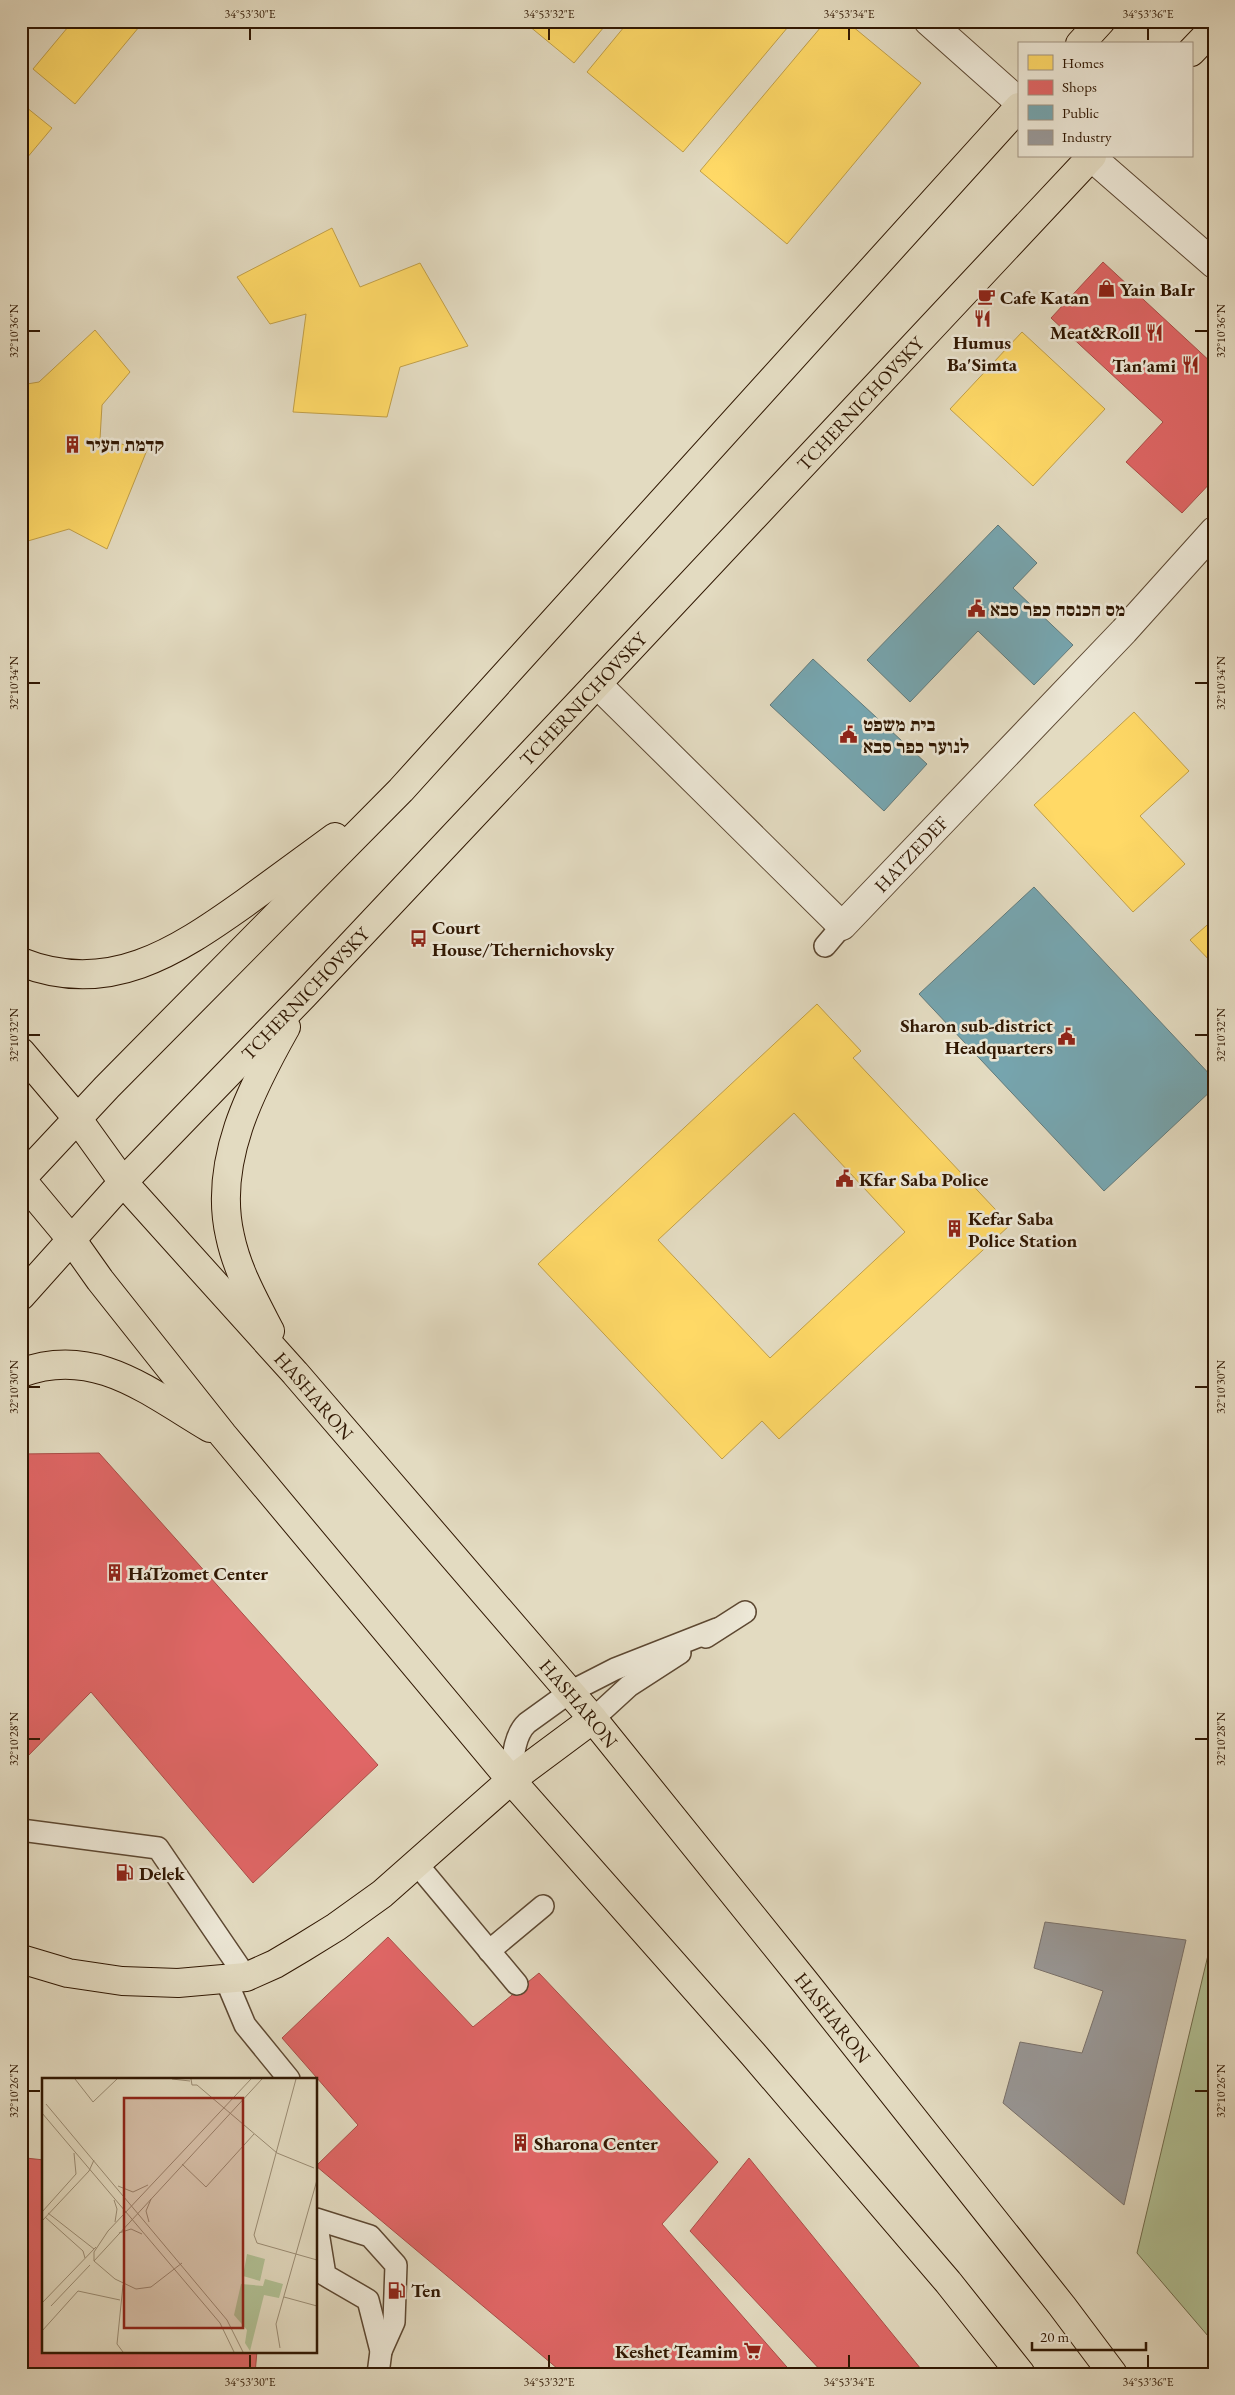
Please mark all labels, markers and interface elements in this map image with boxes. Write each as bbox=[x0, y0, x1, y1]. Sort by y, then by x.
text: 34°53'30"E bbox=[224, 6, 276, 22]
text: 34°53'32"E bbox=[523, 6, 575, 22]
text: 34°53'34"E bbox=[823, 6, 875, 22]
text: 34°53'36"E bbox=[1122, 6, 1174, 22]
legend bbox=[1018, 42, 1192, 158]
text: Homes bbox=[1062, 53, 1104, 72]
text: Shops bbox=[1062, 77, 1097, 96]
text: Public bbox=[1062, 103, 1099, 122]
text: Industry bbox=[1062, 127, 1112, 146]
place label: Yain BaIr bbox=[1120, 277, 1195, 302]
shop icon: Yain BaIr bbox=[1096, 279, 1116, 299]
place label: Cafe Katan bbox=[1000, 285, 1090, 310]
cafe icon: Cafe Katan bbox=[976, 287, 996, 307]
text: 32°10'36"N bbox=[6, 304, 22, 358]
text: 32°10'36"N bbox=[1213, 304, 1229, 358]
restaurant icon: Humus Ba'Simta bbox=[972, 309, 992, 329]
place label: Meat&Roll bbox=[1050, 320, 1141, 345]
restaurant icon: Meat&Roll bbox=[1144, 322, 1164, 342]
street label: TCHERNICHOVSKY bbox=[791, 330, 930, 476]
place label: Humus Ba'Simta bbox=[947, 330, 1018, 377]
place label: Tan'ami bbox=[1112, 353, 1176, 378]
restaurant icon: Tan'ami bbox=[1180, 355, 1200, 375]
place label: קדמת העיר bbox=[86, 432, 164, 457]
building icon: קדמת העיר bbox=[62, 434, 82, 454]
place label: מס הכנסה כפר סבא bbox=[990, 597, 1125, 622]
public building icon: מס הכנסה כפר סבא bbox=[966, 599, 986, 619]
street label: TCHERNICHOVSKY bbox=[514, 626, 653, 771]
text: 32°10'34"N bbox=[6, 656, 22, 710]
text: 32°10'34"N bbox=[1213, 656, 1229, 710]
place label: בית משפט לנוער כפר סבא bbox=[863, 712, 969, 759]
public building icon: בית משפט לנוער כפר סבא bbox=[839, 725, 859, 745]
street label: HATZEDEF bbox=[868, 810, 953, 897]
place label: Court House/Tchernichovsky bbox=[432, 915, 615, 962]
street label: TCHERNICHOVSKY bbox=[235, 921, 375, 1065]
bus stop icon: Court House/Tchernichovsky bbox=[408, 928, 428, 948]
text: 32°10'32"N bbox=[6, 1008, 22, 1062]
text: 32°10'32"N bbox=[1213, 1008, 1229, 1062]
place label: Sharon sub-district Headquarters bbox=[900, 1013, 1053, 1060]
public building icon: Sharon sub-district Headquarters bbox=[1057, 1026, 1077, 1046]
place label: Kfar Saba Police bbox=[859, 1167, 988, 1192]
public building icon: Kfar Saba Police bbox=[835, 1169, 855, 1189]
place label: Kefar Saba Police Station bbox=[968, 1206, 1078, 1253]
building icon: Kefar Saba Police Station bbox=[944, 1219, 964, 1239]
street label: HASHARON bbox=[269, 1346, 359, 1445]
text: 32°10'30"N bbox=[6, 1360, 22, 1414]
text: 32°10'30"N bbox=[1213, 1360, 1229, 1414]
place label: HaTzomet Center bbox=[128, 1561, 268, 1586]
building icon: HaTzomet Center bbox=[104, 1563, 124, 1583]
street label: HASHARON bbox=[534, 1654, 624, 1753]
text: 32°10'28"N bbox=[6, 1712, 22, 1766]
text: 32°10'28"N bbox=[1213, 1712, 1229, 1766]
place label: Delek bbox=[139, 1861, 186, 1886]
fuel station icon: Delek bbox=[115, 1863, 135, 1883]
street label: HASHARON bbox=[789, 1967, 877, 2068]
text: 32°10'26"N bbox=[6, 2064, 22, 2118]
text: 32°10'26"N bbox=[1213, 2064, 1229, 2118]
inset map bbox=[42, 2078, 318, 2352]
place label: Sharona Center bbox=[534, 2131, 658, 2156]
building icon: Sharona Center bbox=[510, 2133, 530, 2153]
place label: Ten bbox=[411, 2278, 441, 2303]
fuel station icon: Ten bbox=[387, 2280, 407, 2300]
scale bar bbox=[1032, 2320, 1146, 2352]
text: 20 m bbox=[1040, 2327, 1069, 2346]
place label: Keshet Teamim bbox=[615, 2339, 739, 2364]
supermarket icon: Keshet Teamim bbox=[742, 2341, 762, 2361]
text: 34°53'30"E bbox=[224, 2374, 276, 2390]
text: 34°53'32"E bbox=[523, 2374, 575, 2390]
text: 34°53'34"E bbox=[823, 2374, 875, 2390]
text: 34°53'36"E bbox=[1122, 2374, 1174, 2390]

